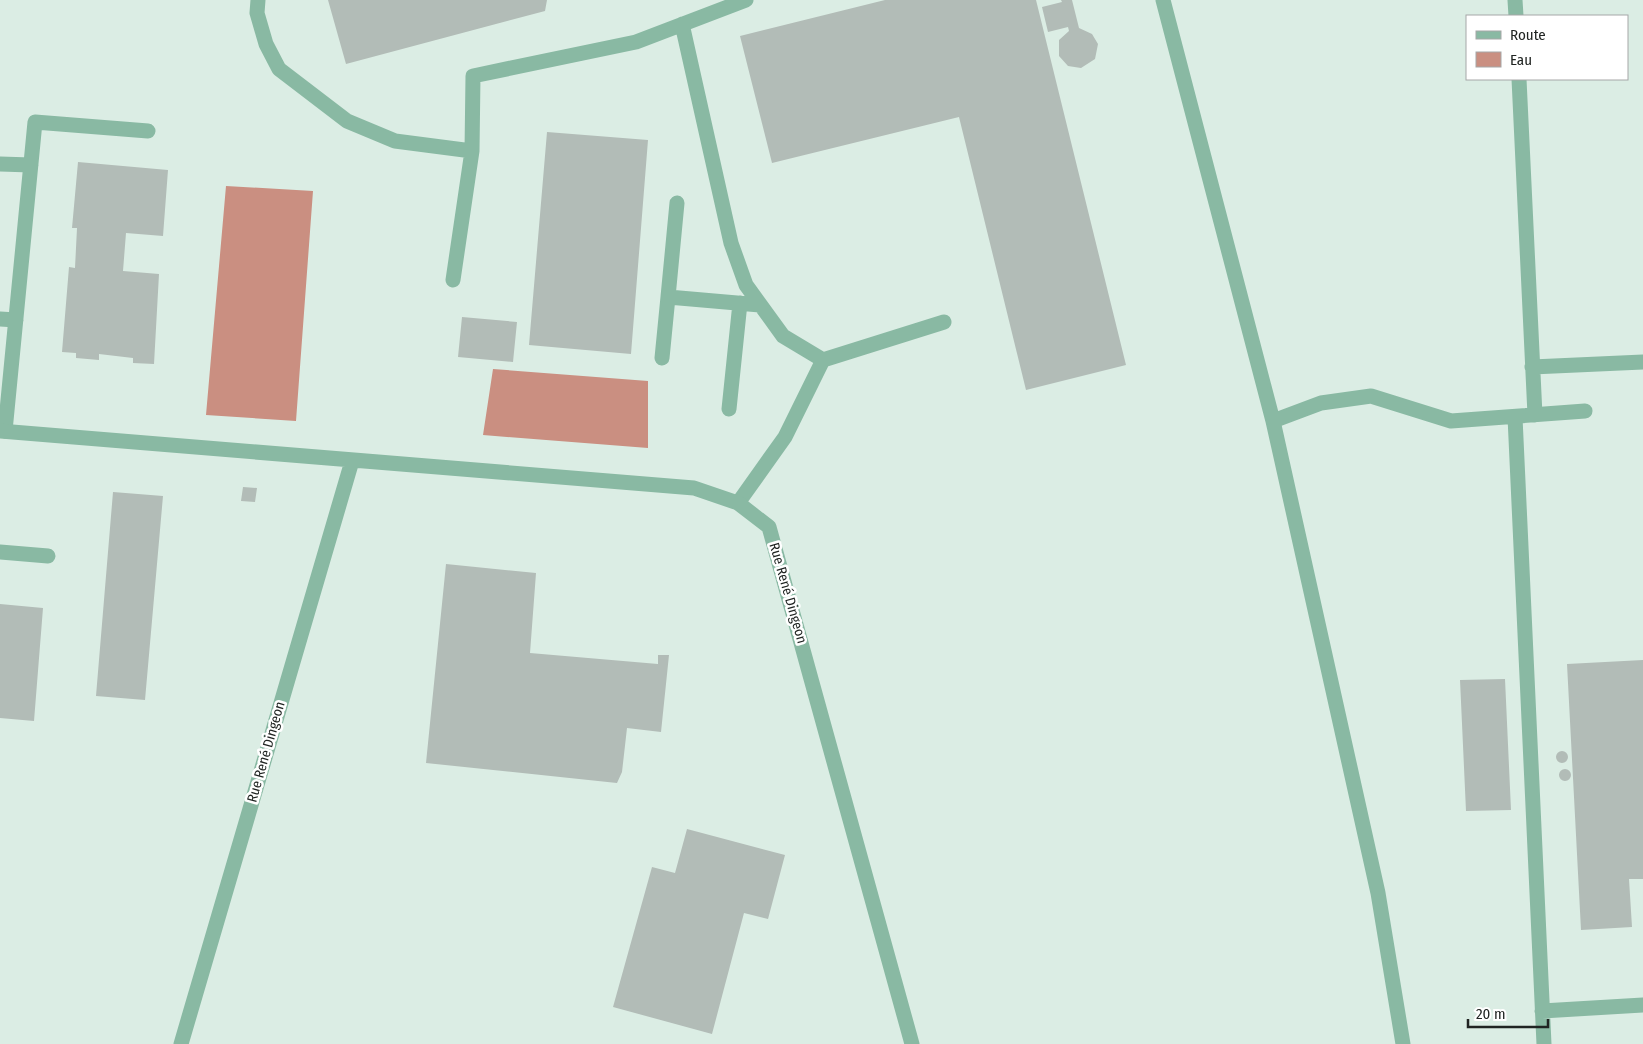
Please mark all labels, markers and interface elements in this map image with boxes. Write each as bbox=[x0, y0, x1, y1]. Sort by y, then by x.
legend bbox=[1466, 15, 1628, 80]
text: Route bbox=[1510, 26, 1546, 44]
text: Eau bbox=[1510, 51, 1532, 69]
street label: Rue René Dingeon bbox=[765, 541, 811, 645]
street label: Rue René Dingeon bbox=[243, 700, 289, 804]
scale bar bbox=[1468, 996, 1548, 1028]
text: 20 m bbox=[1476, 1005, 1506, 1023]

